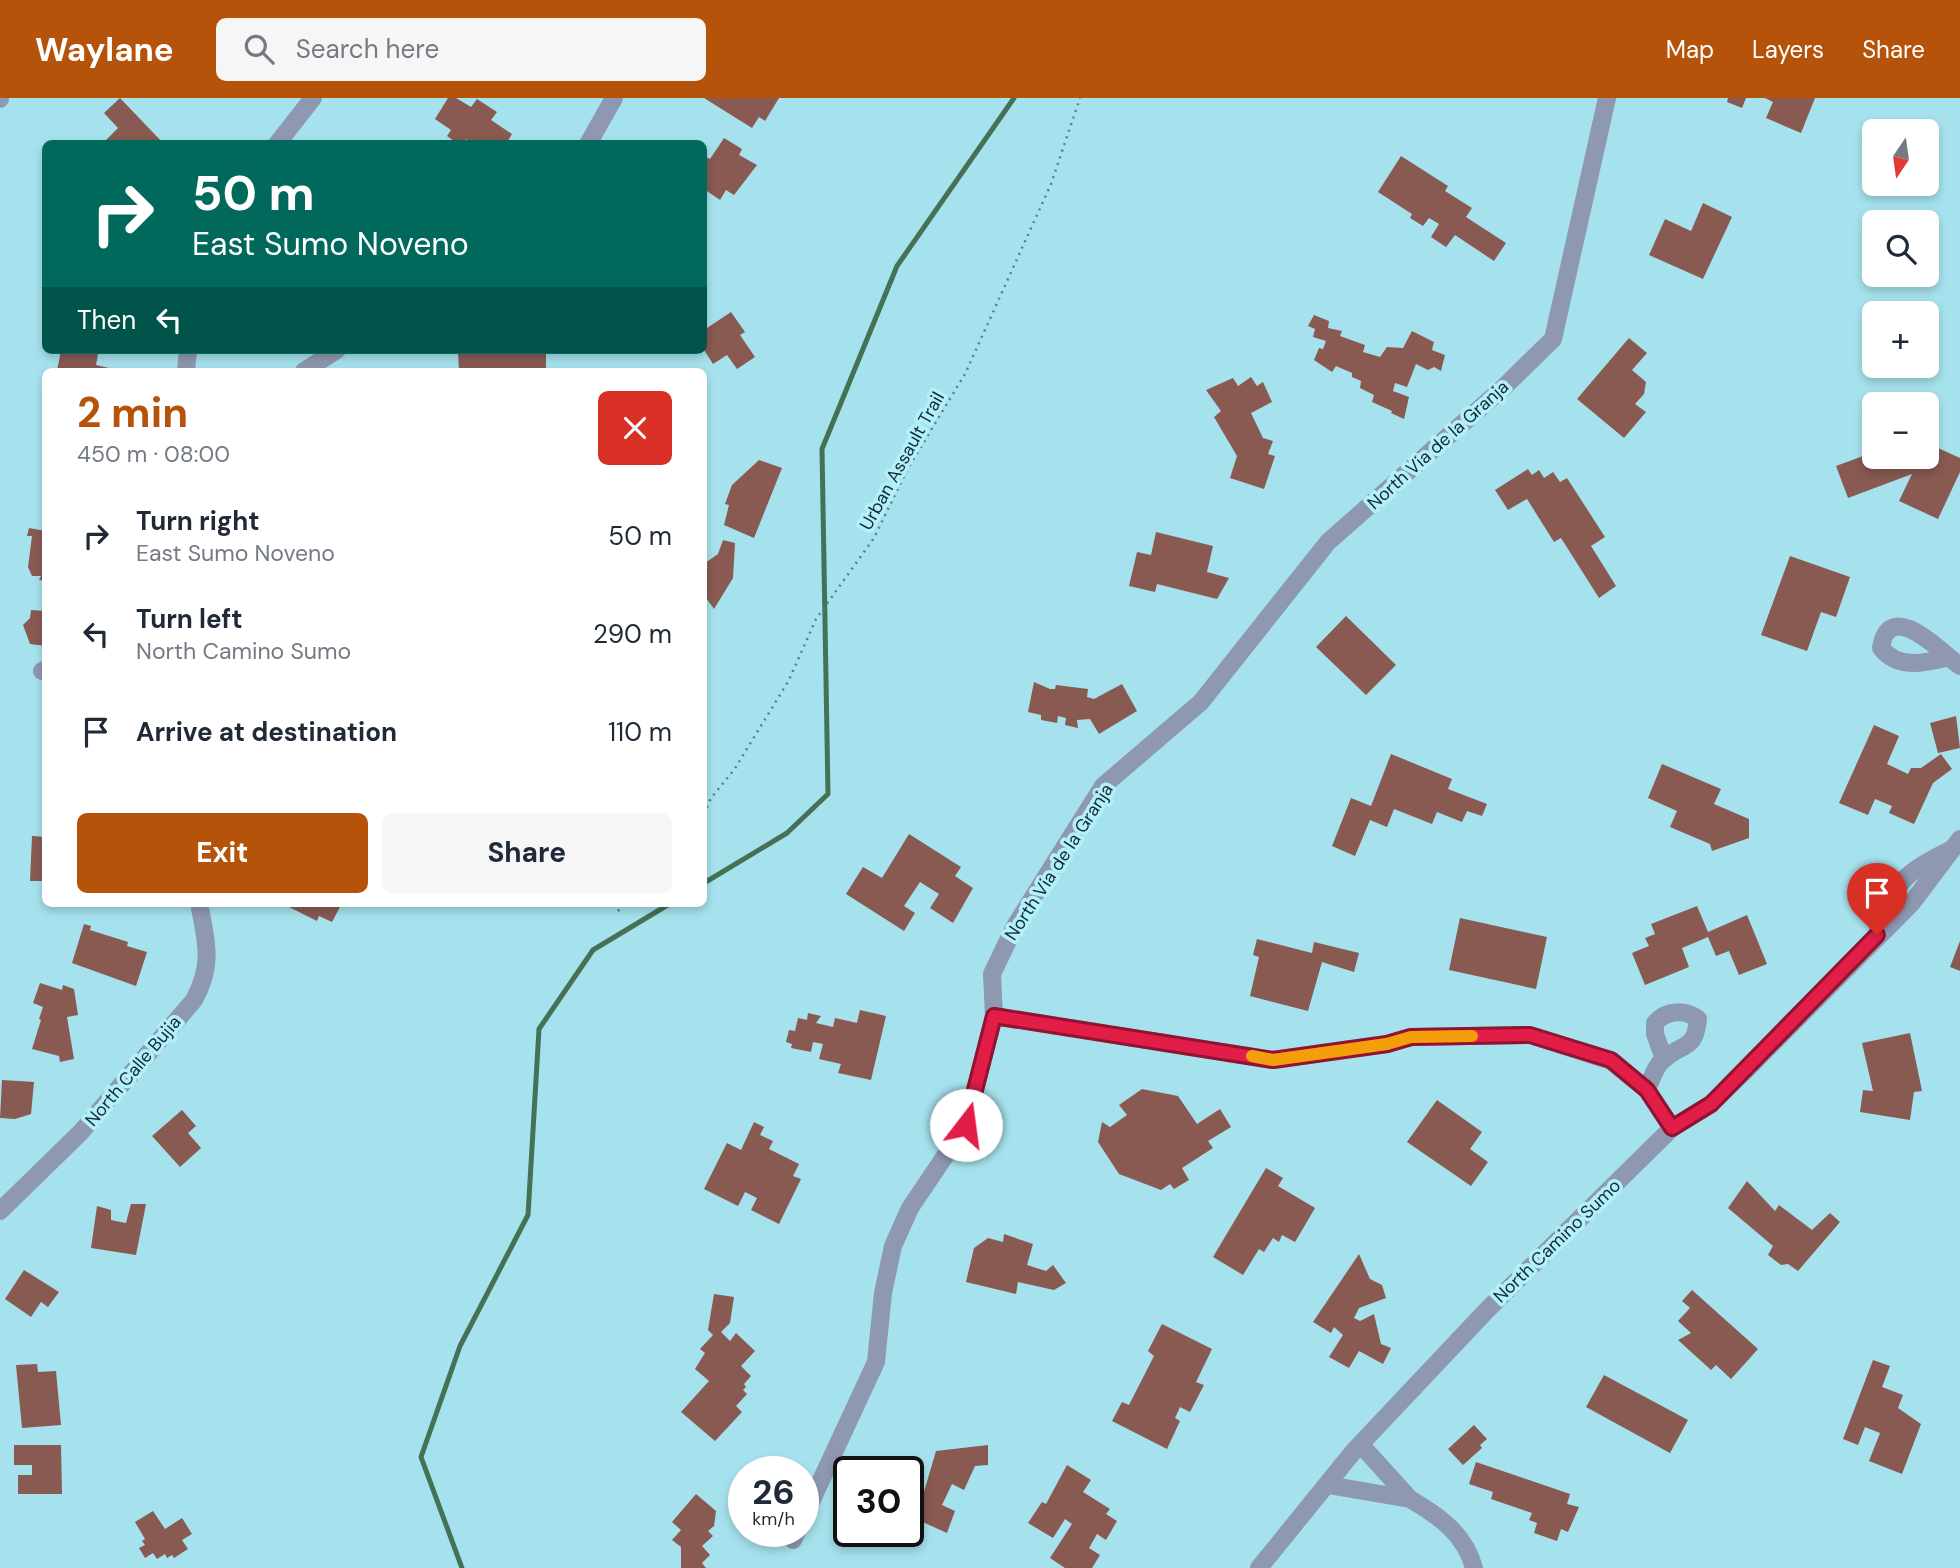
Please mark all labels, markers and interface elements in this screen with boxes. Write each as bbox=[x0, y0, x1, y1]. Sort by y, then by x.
search box bbox=[216, 18, 706, 81]
text: Waylane bbox=[35, 28, 174, 71]
icon: search bbox=[240, 30, 278, 68]
text: Search here bbox=[296, 32, 439, 66]
text: Map bbox=[1666, 34, 1714, 65]
text: Layers bbox=[1752, 34, 1824, 65]
text: Share bbox=[1862, 34, 1925, 65]
north arrow bbox=[1862, 119, 1939, 196]
map controls bbox=[1862, 119, 1939, 469]
text: 50 m bbox=[192, 161, 315, 225]
icon: right bbox=[77, 168, 168, 259]
button: search bbox=[1862, 210, 1939, 287]
text: East Sumo Noveno bbox=[192, 223, 469, 265]
icon: left bbox=[150, 301, 188, 339]
button: + bbox=[1862, 301, 1939, 378]
text: Then bbox=[77, 303, 136, 337]
street label: North Via de la Granja bbox=[1362, 375, 1514, 515]
text: 2 min bbox=[77, 385, 188, 440]
street label: Urban Assault Trail bbox=[854, 388, 950, 534]
button: close bbox=[598, 391, 672, 465]
button: − bbox=[1862, 392, 1939, 469]
text: 450 m · 08:00 bbox=[77, 439, 230, 469]
text: Turn right bbox=[136, 504, 260, 538]
icon: right bbox=[77, 517, 115, 555]
text: 50 m bbox=[608, 519, 672, 553]
text: East Sumo Noveno bbox=[136, 538, 335, 568]
text: Turn left bbox=[136, 602, 243, 636]
icon: left bbox=[77, 615, 115, 653]
text: 290 m bbox=[593, 617, 672, 651]
text: North Camino Sumo bbox=[136, 636, 351, 666]
icon: arrive bbox=[77, 713, 115, 751]
text: Arrive at destination bbox=[136, 715, 397, 749]
text: 110 m bbox=[608, 715, 672, 749]
street label: North Via de la Granja bbox=[999, 779, 1119, 945]
button: Exit bbox=[77, 813, 368, 893]
button: Share bbox=[382, 813, 672, 893]
pin bbox=[1847, 863, 1907, 935]
icon: arrive bbox=[1858, 874, 1896, 912]
street label: North Calle Bujia bbox=[80, 1011, 186, 1131]
position arrow bbox=[929, 1088, 1003, 1162]
street label: North Camino Sumo bbox=[1488, 1174, 1626, 1308]
speed limit sign: 30 bbox=[833, 1456, 924, 1547]
text: 26 bbox=[752, 1469, 795, 1515]
text: km/h bbox=[752, 1507, 795, 1531]

